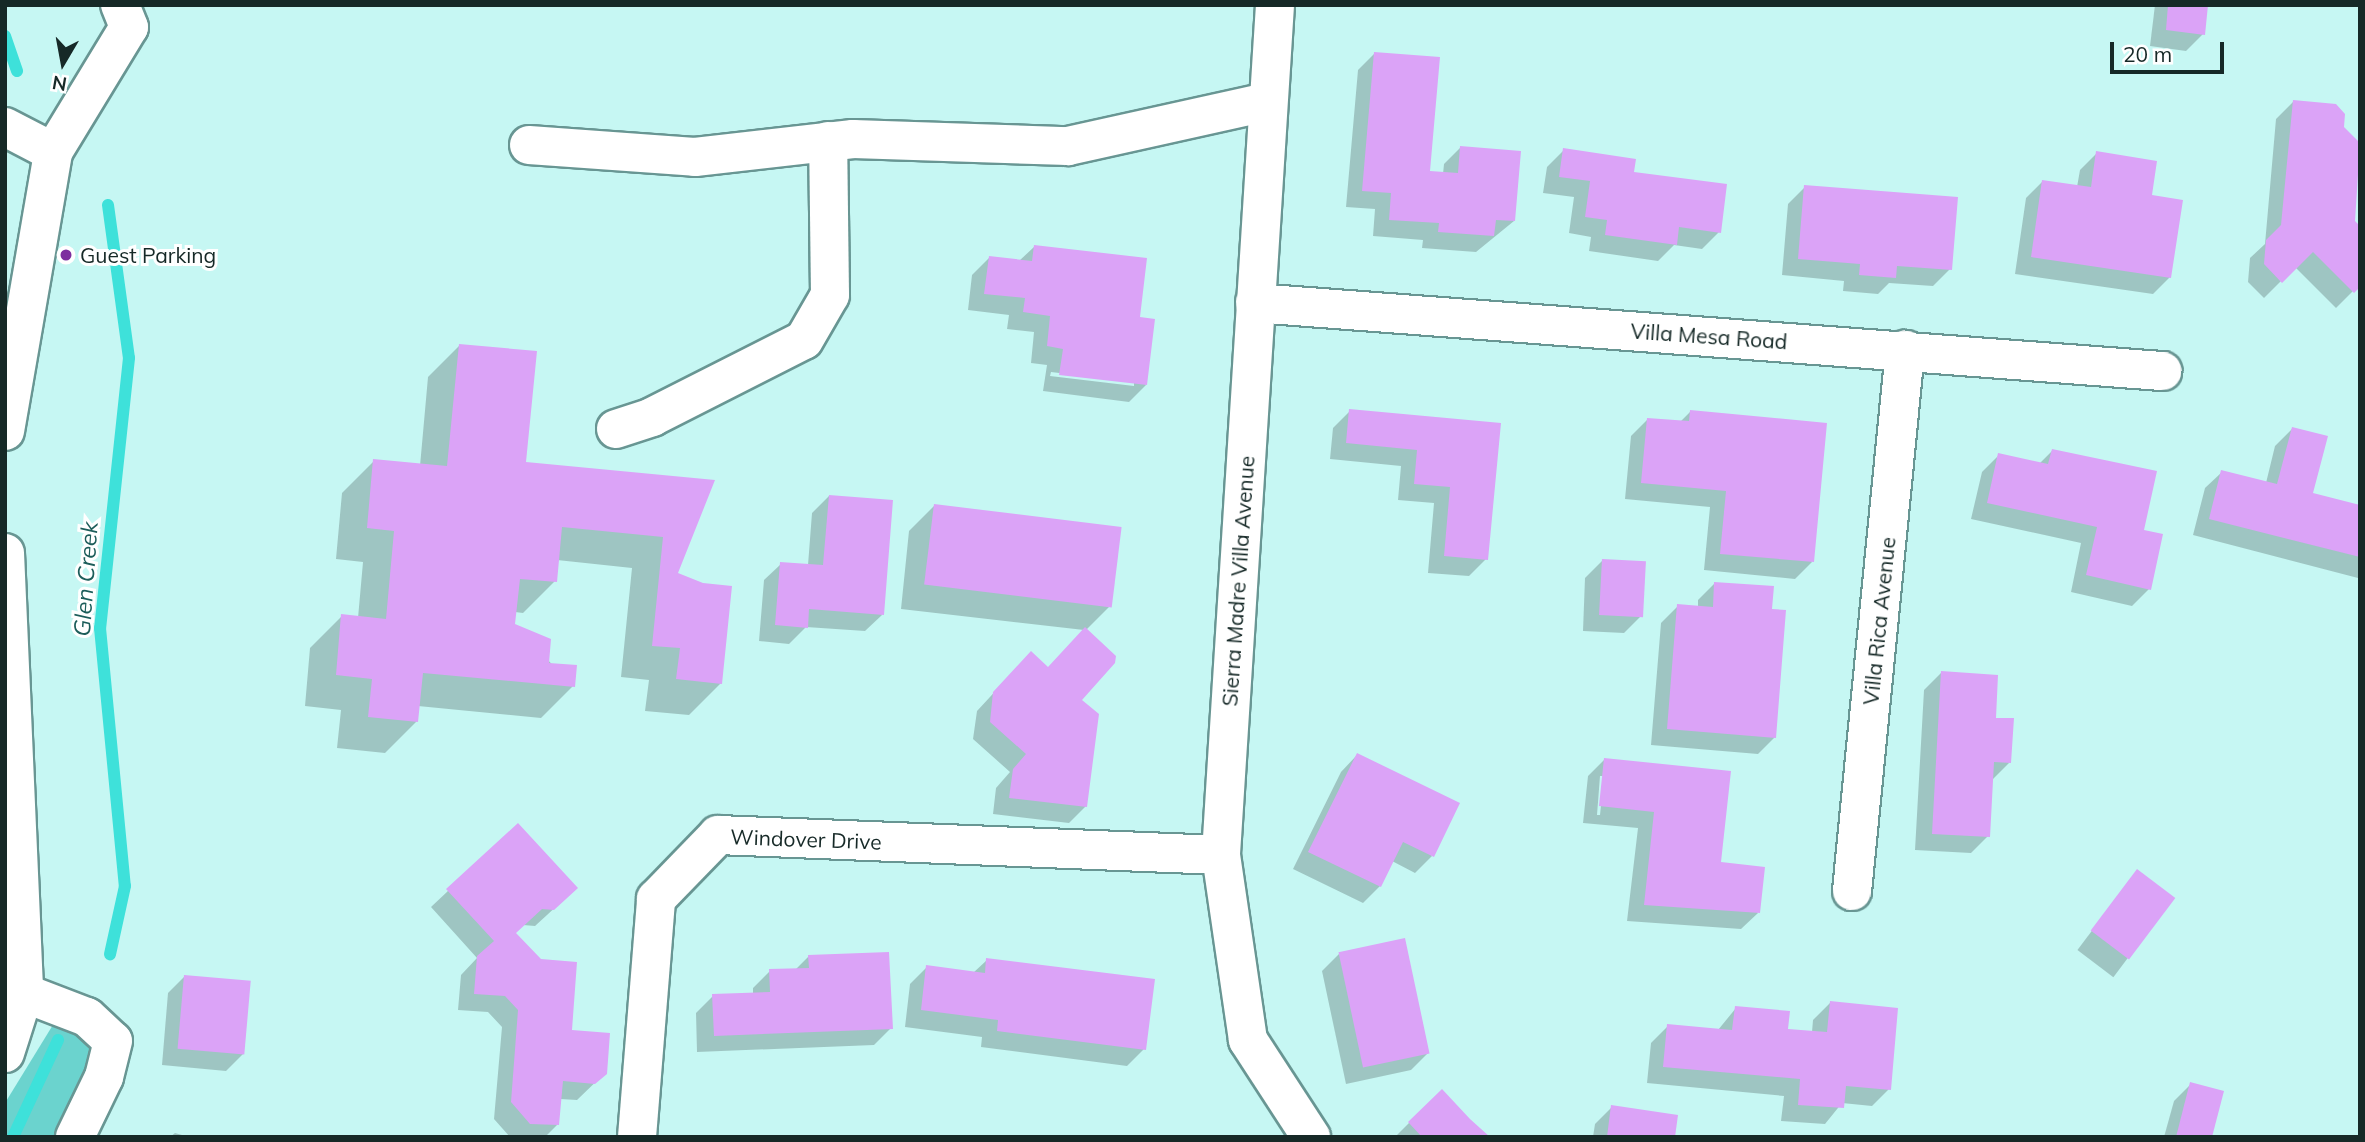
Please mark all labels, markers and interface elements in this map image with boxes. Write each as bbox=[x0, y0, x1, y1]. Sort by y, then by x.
north arrow bbox=[28, 28, 98, 98]
scale bar bbox=[2113, 28, 2227, 72]
text: 20 m bbox=[2123, 41, 2172, 67]
text: N bbox=[50, 71, 69, 97]
place label: Guest Parking bbox=[80, 242, 216, 268]
marker: Guest Parking bbox=[58, 247, 74, 263]
street label: Villa Mesa Road bbox=[1630, 318, 1788, 354]
street label: Sierra Madre Villa Avenue bbox=[1217, 455, 1259, 707]
water label: Glen Creek bbox=[68, 521, 104, 637]
street label: Villa Rica Avenue bbox=[1858, 536, 1900, 706]
street label: Windover Drive bbox=[730, 824, 882, 854]

